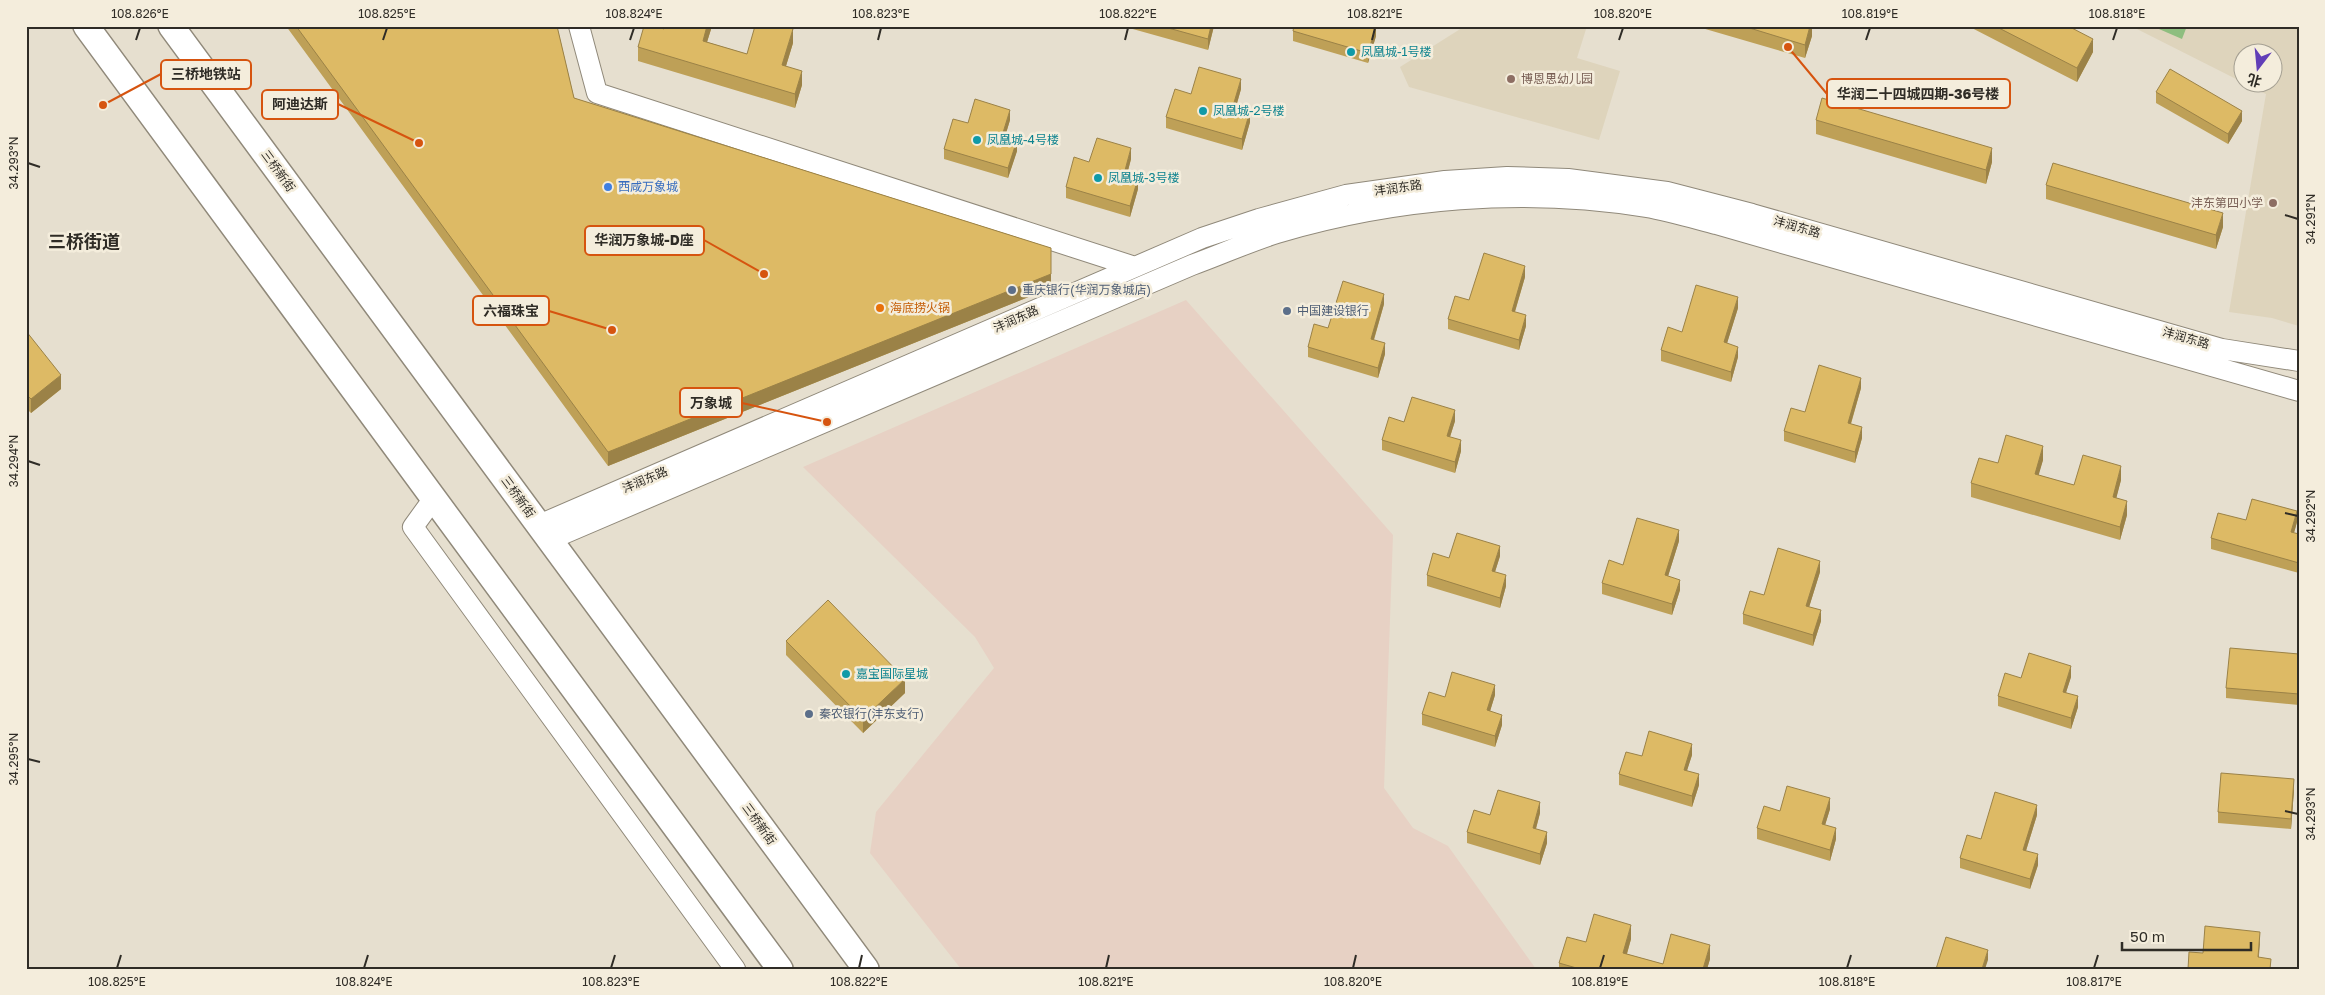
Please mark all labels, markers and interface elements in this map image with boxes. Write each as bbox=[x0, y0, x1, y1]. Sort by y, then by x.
text: 108.826°E bbox=[111, 6, 169, 21]
text: 108.825°E bbox=[358, 6, 416, 21]
text: 108.824°E bbox=[605, 6, 663, 21]
text: 108.823°E bbox=[852, 6, 910, 21]
text: 108.822°E bbox=[1099, 6, 1157, 21]
text: 108.821°E bbox=[1347, 6, 1403, 21]
text: 108.820°E bbox=[1594, 6, 1652, 21]
text: 108.819°E bbox=[1842, 6, 1898, 21]
text: 108.818°E bbox=[2089, 6, 2145, 21]
north arrow bbox=[2232, 42, 2282, 92]
place label: 凤凰城-1号楼 bbox=[1361, 44, 1431, 59]
marker: 凤凰城-1号楼 bbox=[1345, 46, 1357, 58]
callout: 三桥地铁站 bbox=[161, 60, 251, 89]
text: 三桥地铁站 bbox=[171, 65, 241, 82]
place label: 博恩思幼儿园 bbox=[1521, 71, 1593, 86]
text: 北 bbox=[2245, 71, 2263, 91]
marker: 博恩思幼儿园 bbox=[1505, 73, 1517, 85]
callout: 华润二十四城四期-36号楼 bbox=[1827, 79, 2010, 108]
text: 华润二十四城四期-36号楼 bbox=[1837, 85, 1999, 102]
callout: 阿迪达斯 bbox=[262, 90, 338, 119]
text: 阿迪达斯 bbox=[272, 95, 328, 112]
place label: 凤凰城-2号楼 bbox=[1213, 103, 1285, 118]
marker: 凤凰城-2号楼 bbox=[1197, 105, 1209, 117]
place label: 凤凰城-4号楼 bbox=[987, 132, 1059, 147]
marker: 凤凰城-4号楼 bbox=[971, 134, 983, 146]
text: 34.293°N bbox=[6, 137, 21, 189]
street label: 三桥新街 bbox=[258, 147, 299, 195]
place label: 凤凰城-3号楼 bbox=[1108, 170, 1180, 185]
marker: 凤凰城-3号楼 bbox=[1092, 172, 1104, 184]
street label: 沣润东路 bbox=[1373, 177, 1423, 198]
place label: 西咸万象城 bbox=[618, 179, 678, 194]
marker: 西咸万象城 bbox=[602, 181, 614, 193]
text: 34.291°N bbox=[2303, 194, 2318, 244]
place label: 沣东第四小学 bbox=[2191, 195, 2263, 210]
marker: 沣东第四小学 bbox=[2267, 197, 2279, 209]
street label: 沣润东路 bbox=[1772, 213, 1822, 240]
callout: 华润万象城-D座 bbox=[585, 226, 704, 255]
district label: 三桥街道 bbox=[48, 230, 120, 252]
text: 华润万象城-D座 bbox=[594, 231, 694, 248]
place label: 重庆银行(华润万象城店) bbox=[1022, 282, 1151, 297]
marker: 重庆银行(华润万象城店) bbox=[1006, 284, 1018, 296]
callout: 六福珠宝 bbox=[473, 296, 549, 325]
place label: 海底捞火锅 bbox=[890, 300, 950, 315]
text: 六福珠宝 bbox=[483, 302, 539, 319]
marker: 海底捞火锅 bbox=[874, 302, 886, 314]
street label: 沣润东路 bbox=[991, 302, 1041, 335]
place label: 中国建设银行 bbox=[1297, 303, 1369, 318]
marker: 中国建设银行 bbox=[1281, 305, 1293, 317]
street label: 沣润东路 bbox=[2161, 324, 2211, 351]
callout: 万象城 bbox=[680, 388, 742, 417]
text: 万象城 bbox=[690, 394, 732, 411]
text: 34.294°N bbox=[6, 435, 21, 487]
street label: 沣润东路 bbox=[620, 463, 670, 496]
street label: 三桥新街 bbox=[498, 473, 539, 521]
text: 34.292°N bbox=[2303, 490, 2318, 542]
place label: 嘉宝国际星城 bbox=[856, 666, 928, 681]
marker: 嘉宝国际星城 bbox=[840, 668, 852, 680]
place label: 秦农银行(沣东支行) bbox=[819, 706, 924, 721]
marker: 秦农银行(沣东支行) bbox=[803, 708, 815, 720]
text: 34.295°N bbox=[6, 733, 21, 785]
text: 34.293°N bbox=[2303, 788, 2318, 840]
street label: 三桥新街 bbox=[739, 800, 780, 848]
scale bar bbox=[2122, 920, 2251, 952]
text: 50 m bbox=[2130, 927, 2165, 945]
text: 108.825°E bbox=[88, 974, 146, 989]
text: 108.824°E bbox=[335, 974, 393, 989]
text: 108.823°E bbox=[582, 974, 640, 989]
text: 108.822°E bbox=[830, 974, 888, 989]
text: 108.821°E bbox=[1078, 974, 1134, 989]
text: 108.820°E bbox=[1324, 974, 1382, 989]
text: 108.819°E bbox=[1572, 974, 1628, 989]
text: 108.818°E bbox=[1819, 974, 1875, 989]
text: 108.817°E bbox=[2066, 974, 2122, 989]

